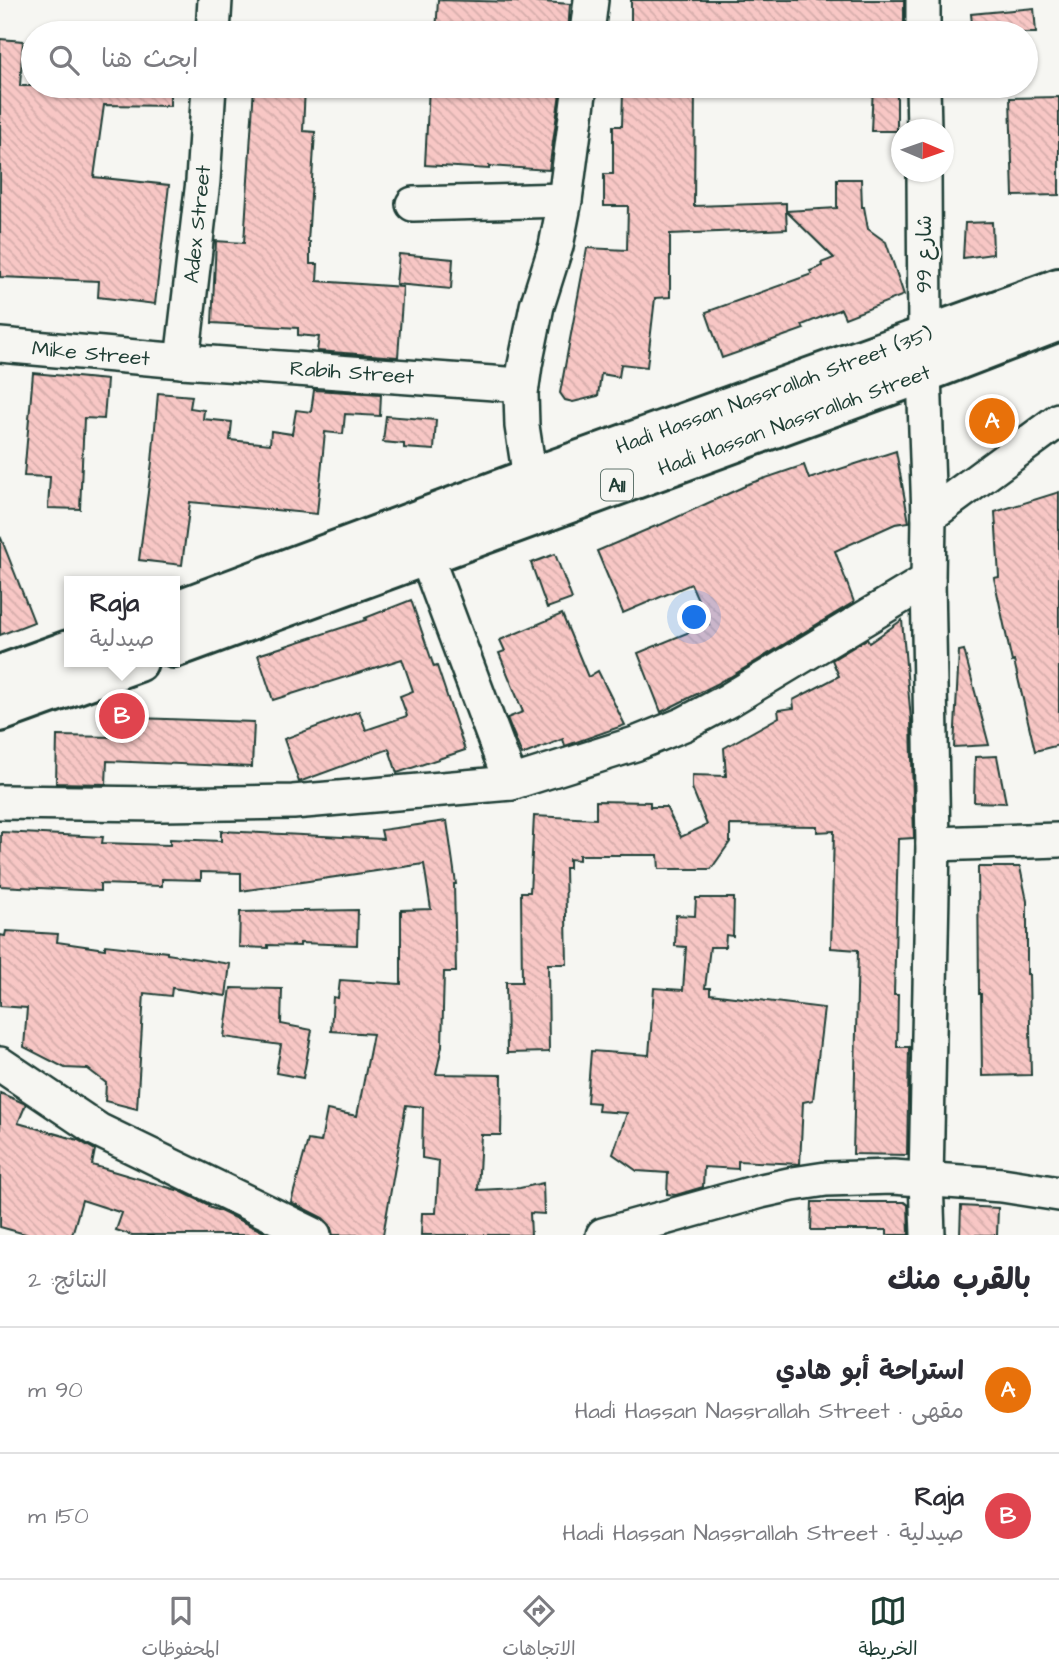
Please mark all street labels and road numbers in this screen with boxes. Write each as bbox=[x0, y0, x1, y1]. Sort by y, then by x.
street label: Adex Street bbox=[177, 163, 218, 285]
street label: شارع 99 bbox=[910, 215, 939, 293]
street label: Hadi Hassan Nassrallah Street (35) bbox=[612, 321, 936, 459]
street label: Mike Street bbox=[31, 334, 151, 373]
street label: Rabih Street bbox=[289, 354, 415, 391]
street label: Hadi Hassan Nassrallah Street bbox=[654, 359, 934, 481]
road number: A11 bbox=[601, 470, 633, 500]

